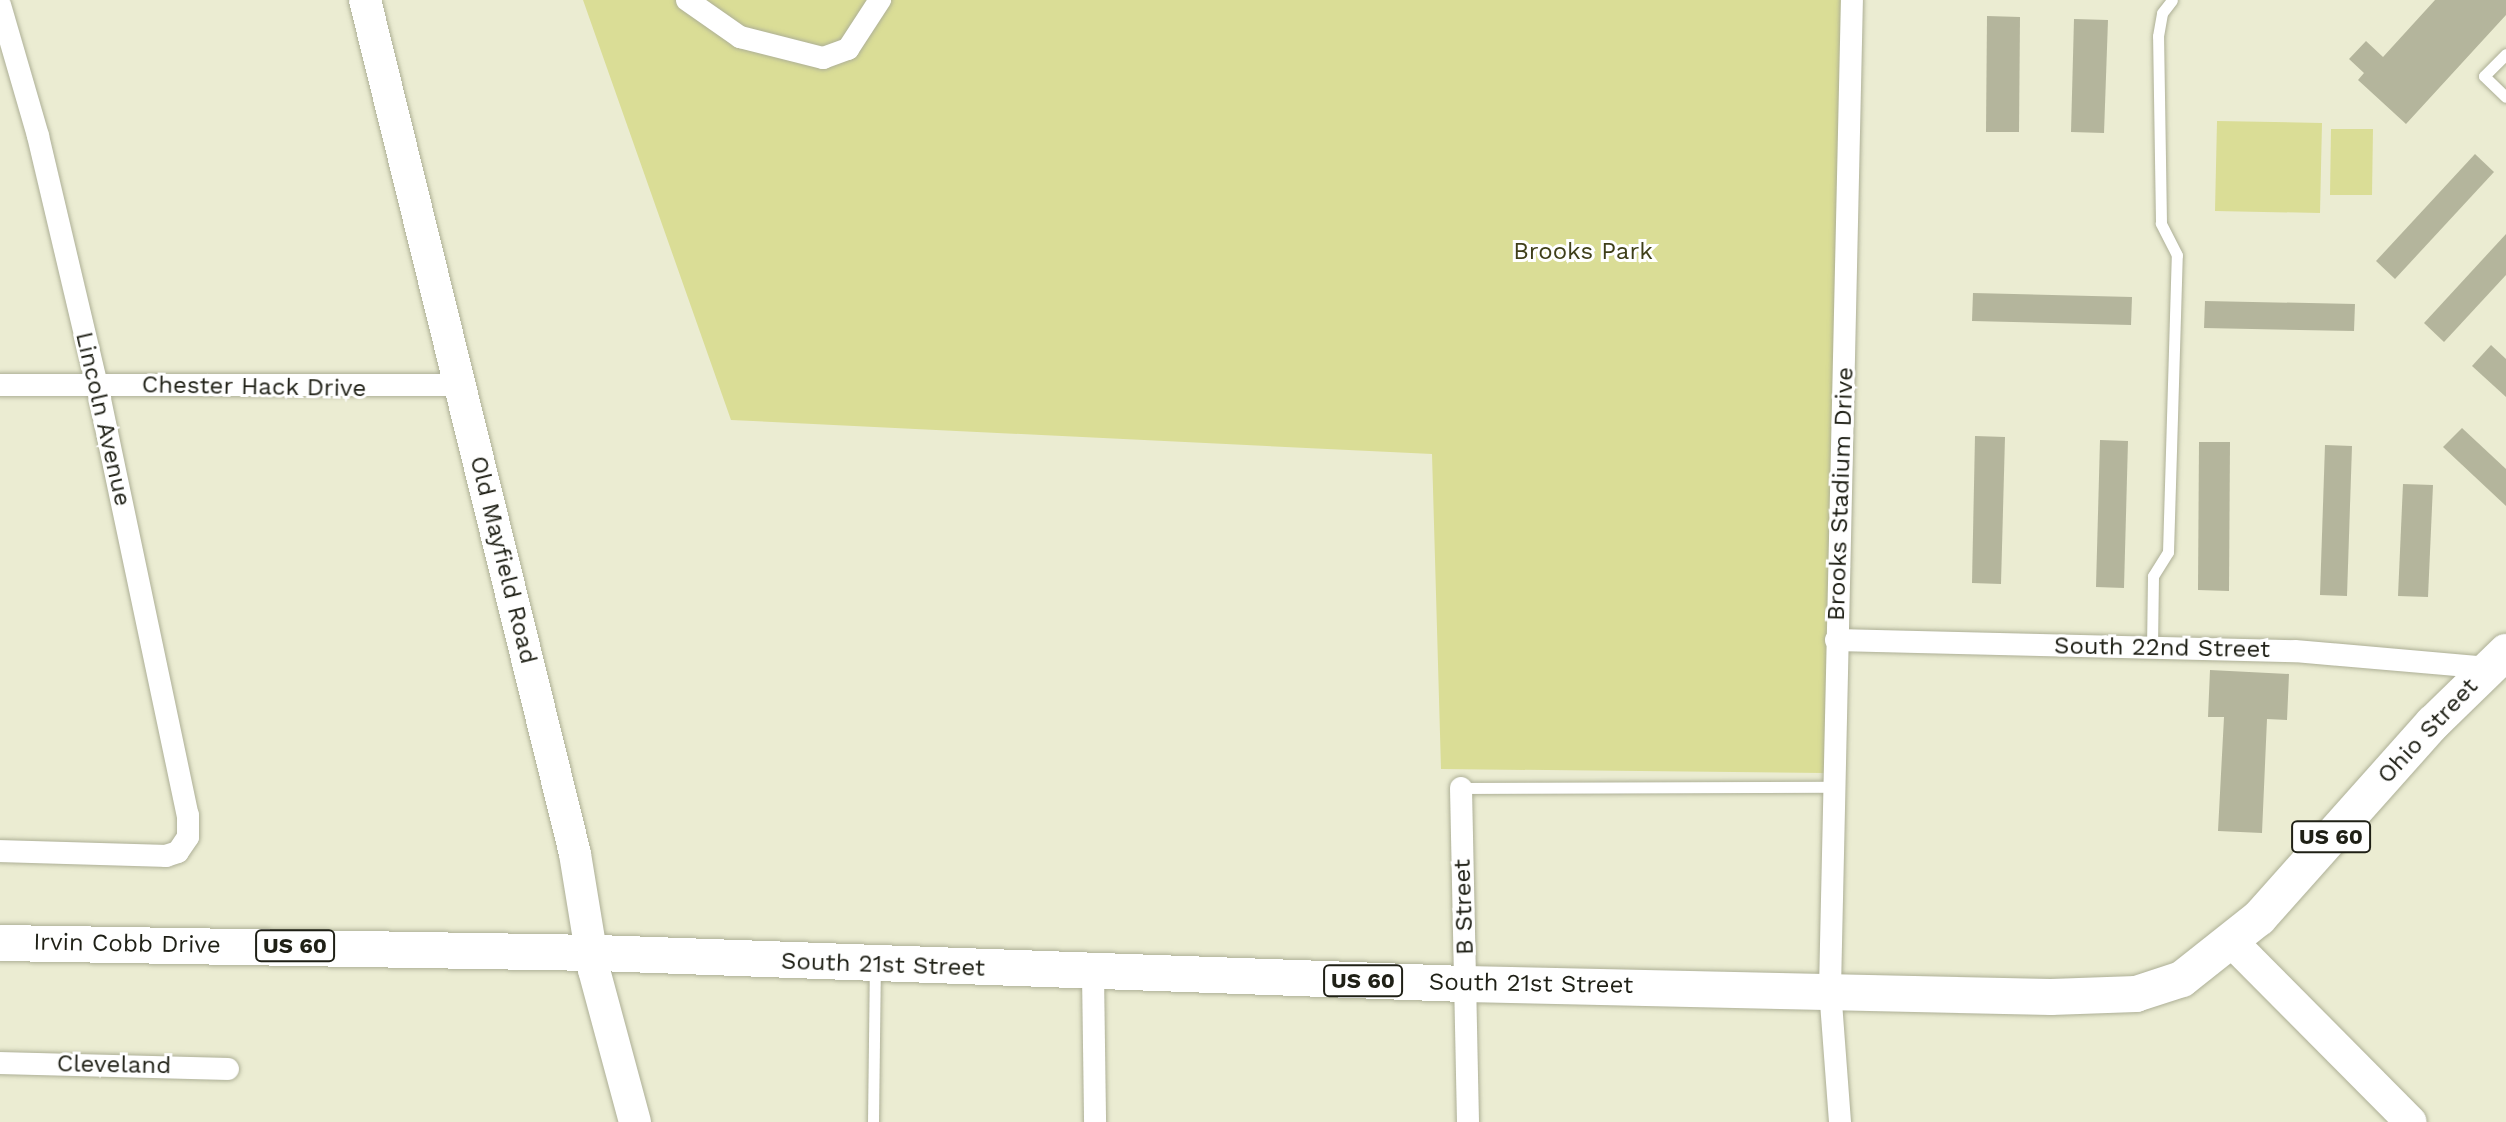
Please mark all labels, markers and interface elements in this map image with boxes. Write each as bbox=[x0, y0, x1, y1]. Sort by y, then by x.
park label: Brooks Park bbox=[1513, 238, 1653, 266]
street label: Lincoln Avenue bbox=[69, 329, 137, 509]
street label: Brooks Stadium Drive bbox=[1822, 367, 1860, 621]
street label: Chester Hack Drive bbox=[141, 371, 367, 403]
street label: Old Mayfield Road bbox=[463, 453, 543, 667]
street label: South 22nd Street bbox=[2054, 632, 2270, 664]
street label: Ohio Street bbox=[2372, 672, 2484, 790]
road number: US 60 bbox=[2291, 819, 2371, 855]
street label: B Street bbox=[1448, 858, 1480, 956]
street label: Irvin Cobb Drive bbox=[33, 928, 221, 960]
road number: US 60 bbox=[255, 928, 335, 964]
street label: South 21st Street bbox=[780, 947, 986, 983]
road number: US 60 bbox=[1323, 963, 1403, 999]
street label: South 21st Street bbox=[1429, 968, 1633, 1000]
street label: Cleveland bbox=[57, 1050, 171, 1080]

